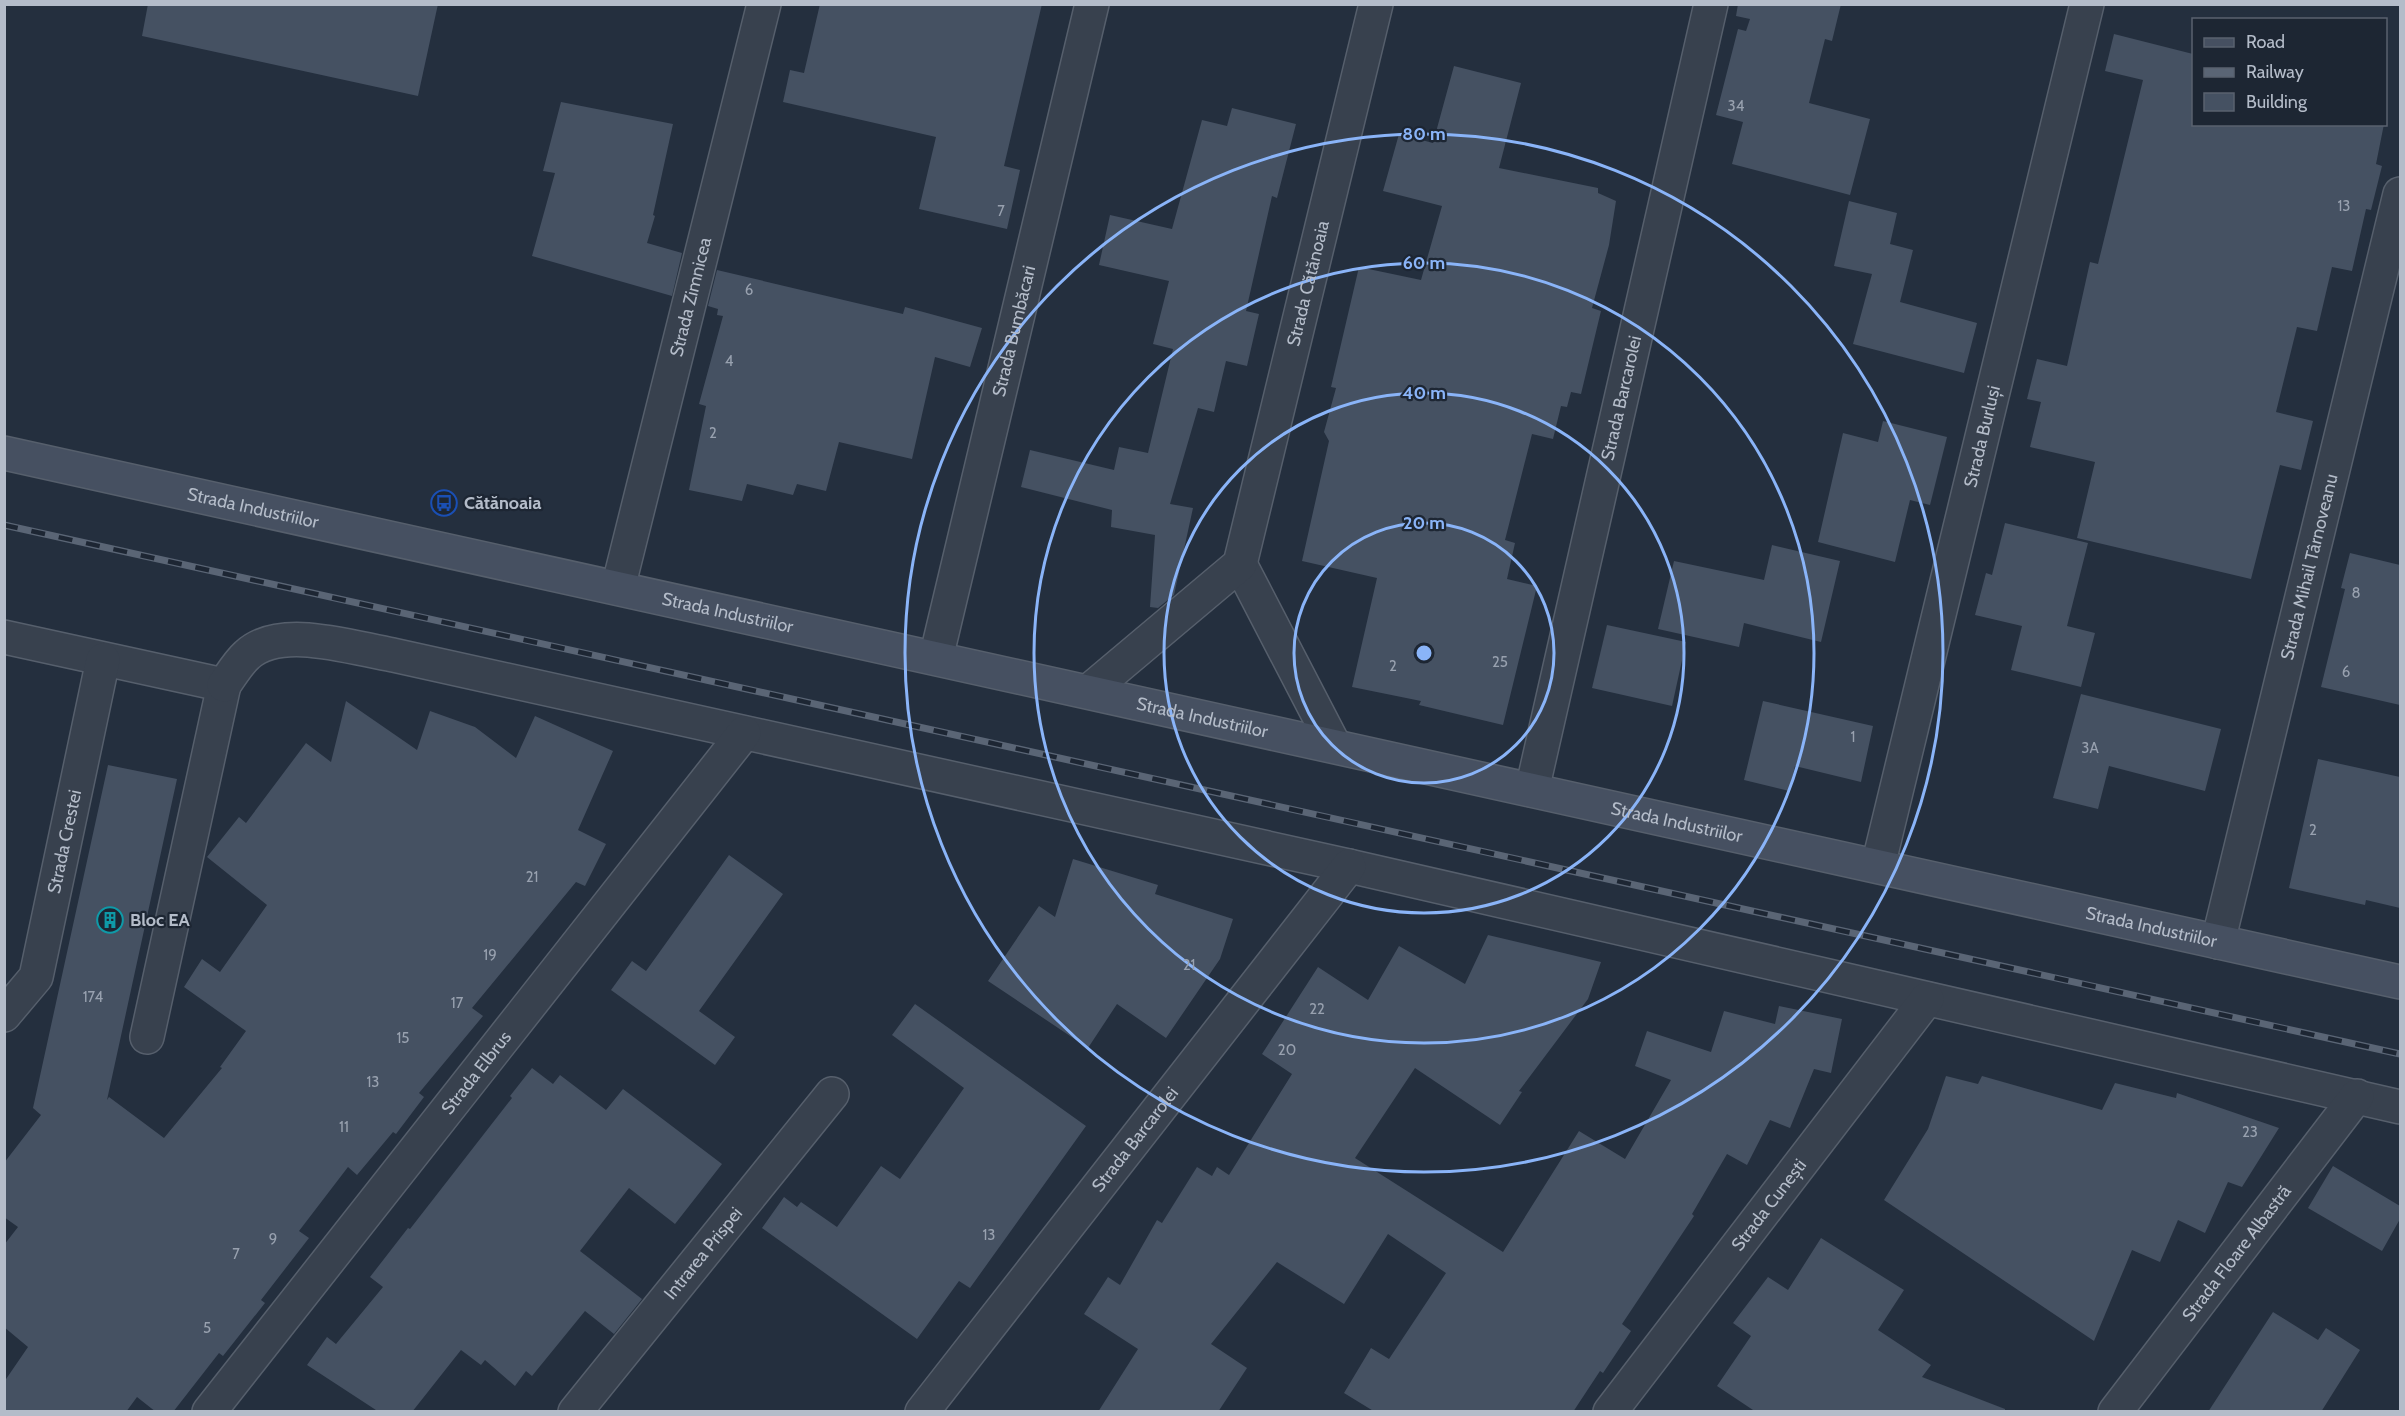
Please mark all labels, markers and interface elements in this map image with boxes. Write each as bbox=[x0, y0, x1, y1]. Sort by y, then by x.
legend bbox=[2192, 18, 2387, 126]
text: Road bbox=[2246, 31, 2285, 53]
text: Railway bbox=[2246, 61, 2304, 83]
text: Building bbox=[2246, 91, 2308, 113]
house number: 34 bbox=[1728, 97, 1745, 115]
text: 80 m bbox=[1402, 123, 1446, 145]
house number: 13 bbox=[2337, 197, 2351, 215]
house number: 7 bbox=[997, 202, 1005, 220]
street label: Strada Cătănoaia bbox=[1282, 218, 1334, 349]
street label: Strada Zimnicea bbox=[665, 235, 716, 359]
text: 60 m bbox=[1403, 252, 1445, 274]
street label: Strada Bumbăcari bbox=[988, 263, 1040, 399]
house number: 6 bbox=[745, 281, 753, 299]
street label: Strada Barcarolei bbox=[1596, 333, 1646, 463]
house number: 4 bbox=[725, 352, 734, 370]
text: 40 m bbox=[1402, 382, 1446, 404]
street label: Strada Burluși bbox=[1959, 383, 2005, 490]
house number: 2 bbox=[709, 424, 717, 442]
street label: Strada Mihail Târnoveanu bbox=[2276, 472, 2342, 662]
street label: Strada Industriilor bbox=[185, 483, 321, 533]
bus stop icon: Cătănoaia bbox=[429, 488, 459, 518]
place label: Cătănoaia bbox=[464, 492, 541, 514]
text: 20 m bbox=[1403, 512, 1445, 534]
house number: 8 bbox=[2351, 584, 2361, 602]
street label: Strada Industriilor bbox=[660, 588, 796, 638]
centre of rings bbox=[1414, 643, 1434, 663]
house number: 25 bbox=[1492, 653, 1508, 671]
house number: 2 bbox=[1389, 657, 1397, 675]
house number: 6 bbox=[2342, 663, 2350, 681]
street label: Strada Industriilor bbox=[1134, 692, 1270, 743]
house number: 1 bbox=[1851, 728, 1855, 746]
house number: 3A bbox=[2081, 739, 2099, 757]
street label: Strada Crestei bbox=[43, 788, 86, 895]
street label: Strada Industriilor bbox=[1609, 797, 1745, 848]
house number: 2 bbox=[2309, 821, 2317, 839]
house number: 21 bbox=[526, 868, 538, 886]
street label: Strada Industriilor bbox=[2084, 902, 2219, 952]
building icon: Bloc EA bbox=[95, 905, 125, 935]
place label: Bloc EA bbox=[130, 909, 191, 931]
house number: 19 bbox=[483, 946, 497, 964]
house number: 21 bbox=[1183, 956, 1195, 974]
house number: 174 bbox=[83, 988, 104, 1006]
house number: 17 bbox=[451, 994, 464, 1012]
house number: 22 bbox=[1309, 1000, 1325, 1018]
street label: Strada Elbrus bbox=[437, 1027, 516, 1119]
house number: 15 bbox=[396, 1029, 410, 1047]
house number: 20 bbox=[1278, 1041, 1296, 1059]
house number: 13 bbox=[366, 1073, 380, 1091]
street label: Strada Barcarolei bbox=[1087, 1082, 1183, 1196]
house number: 11 bbox=[339, 1118, 349, 1136]
house number: 23 bbox=[2242, 1123, 2258, 1141]
street label: Strada Cunești bbox=[1727, 1155, 1811, 1255]
street label: Strada Floare Albastră bbox=[2177, 1180, 2296, 1326]
street label: Intrarea Prispei bbox=[659, 1203, 747, 1304]
house number: 13 bbox=[982, 1226, 996, 1244]
house number: 9 bbox=[269, 1230, 277, 1248]
house number: 7 bbox=[232, 1245, 240, 1263]
house number: 5 bbox=[203, 1319, 211, 1337]

